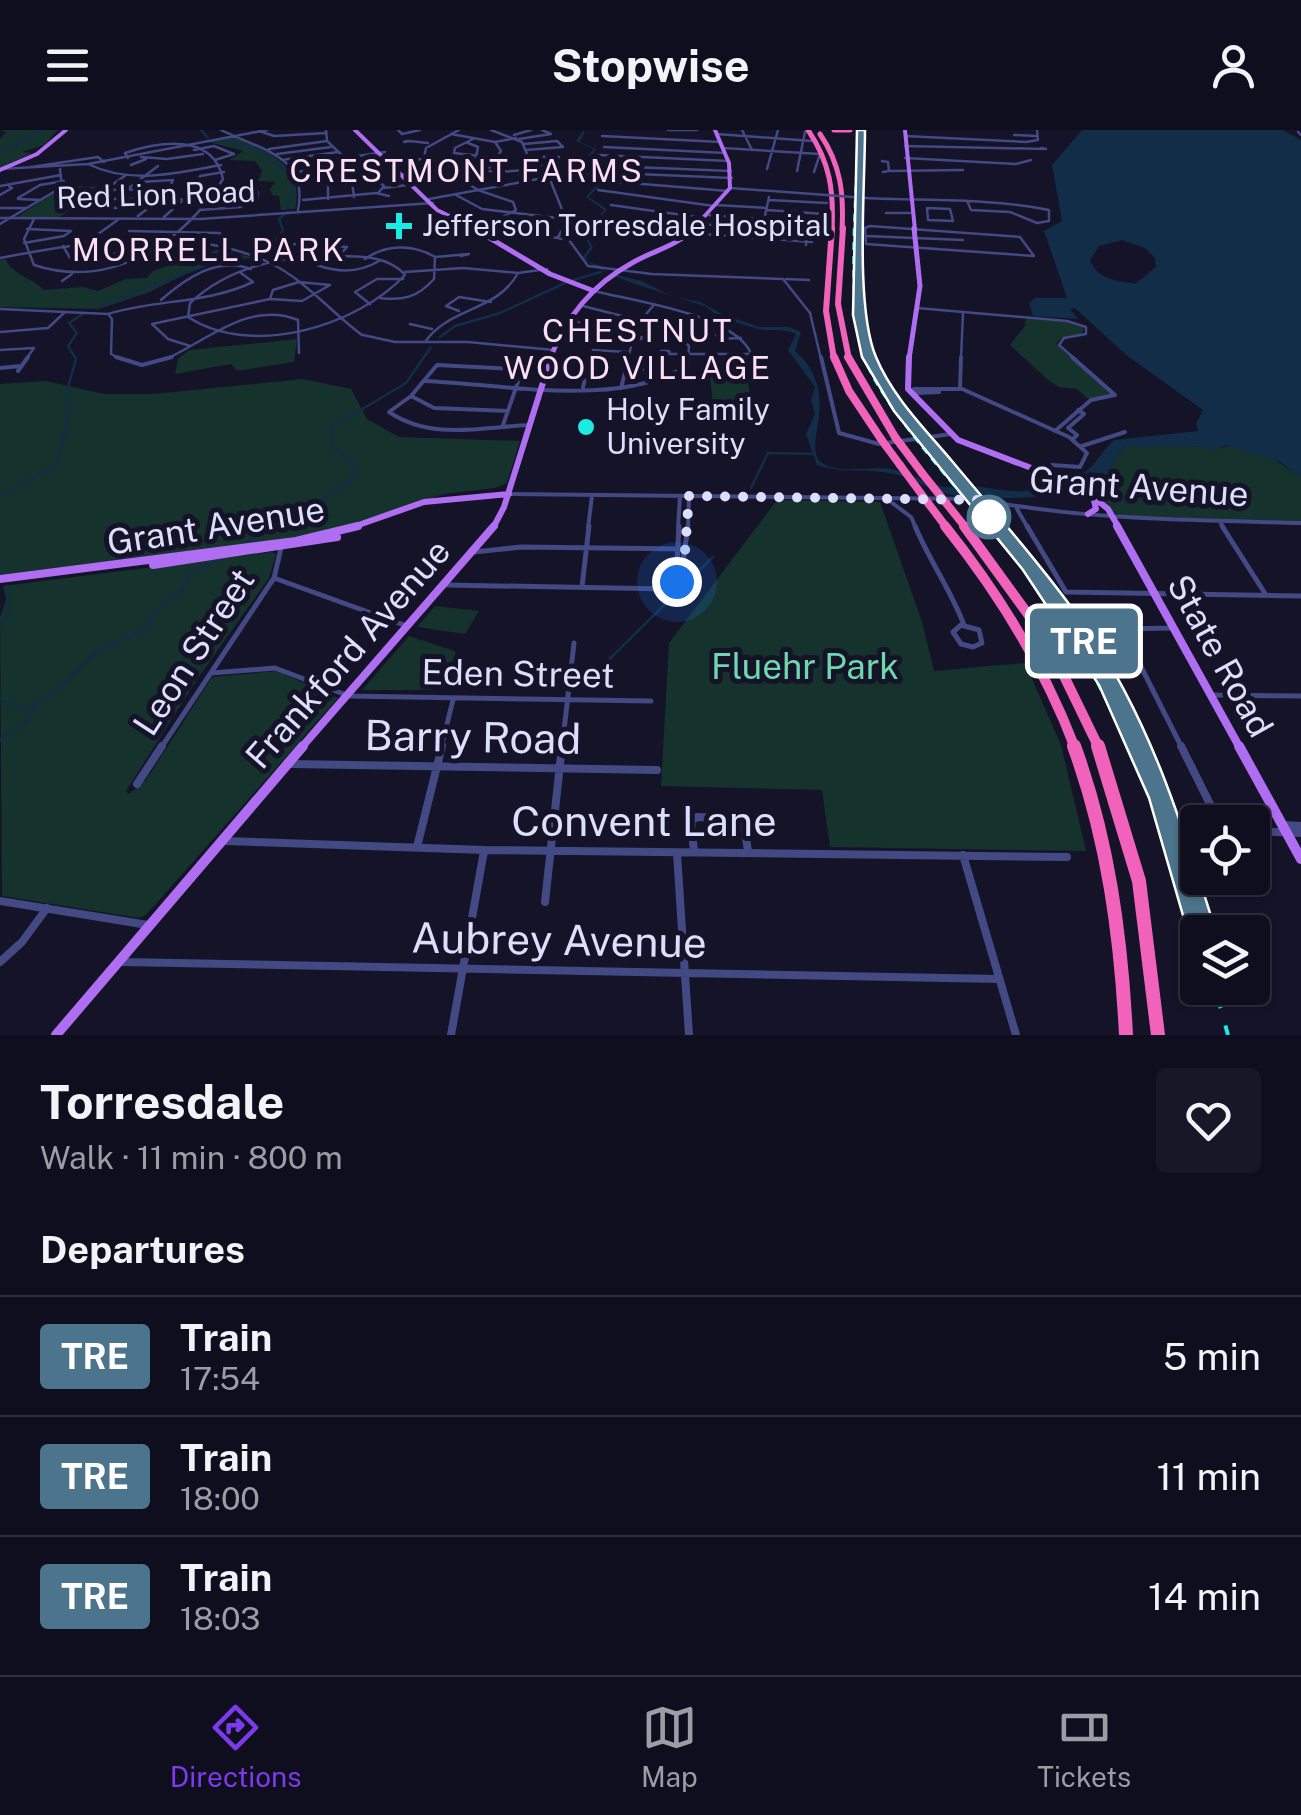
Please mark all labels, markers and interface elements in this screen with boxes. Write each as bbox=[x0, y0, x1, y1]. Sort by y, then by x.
icon: menu bbox=[40, 38, 95, 93]
icon: person bbox=[1206, 38, 1261, 93]
text: Stopwise bbox=[551, 39, 750, 92]
district label: CRESTMONT FARMS bbox=[290, 152, 644, 189]
street label: Red Lion Road bbox=[56, 173, 256, 215]
place label: Jefferson Torresdale Hospital bbox=[422, 207, 831, 243]
marker: Jefferson Torresdale Hospital bbox=[386, 213, 412, 239]
district label: MORRELL PARK bbox=[72, 231, 346, 268]
district label: CHESTNUT WOOD VILLAGE bbox=[503, 312, 773, 386]
place label: Holy Family University bbox=[606, 391, 770, 461]
marker: Holy Family University bbox=[575, 416, 597, 438]
street label: Grant Avenue bbox=[1028, 458, 1250, 515]
street label: Grant Avenue bbox=[104, 488, 328, 563]
unlabelled marker bbox=[968, 496, 1010, 538]
street label: Frankford Avenue bbox=[237, 531, 458, 777]
your location bbox=[652, 557, 702, 607]
street label: Leon Street bbox=[125, 561, 263, 743]
street label: State Road bbox=[1159, 568, 1282, 744]
line badge: TRE bbox=[1026, 608, 1142, 674]
text: TRE bbox=[1050, 621, 1118, 662]
park label: Fluehr Park bbox=[711, 646, 899, 687]
street label: Eden Street bbox=[421, 651, 615, 696]
street label: Barry Road bbox=[364, 710, 582, 763]
street label: Convent Lane bbox=[511, 796, 777, 845]
map controls bbox=[1180, 805, 1270, 1005]
button: locate bbox=[1180, 805, 1270, 895]
street label: Aubrey Avenue bbox=[411, 912, 707, 967]
button: layers bbox=[1180, 915, 1270, 1005]
button: heart bbox=[1156, 1068, 1261, 1173]
text: Torresdale bbox=[40, 1073, 284, 1130]
text: Walk · 11 min · 800 m bbox=[40, 1139, 343, 1176]
text: Departures bbox=[40, 1227, 245, 1272]
text: Train bbox=[180, 1315, 272, 1360]
text: 5 min bbox=[1163, 1334, 1261, 1379]
text: TRE bbox=[61, 1336, 129, 1377]
text: 17:54 bbox=[180, 1360, 260, 1397]
text: Train bbox=[180, 1435, 272, 1480]
text: 11 min bbox=[1156, 1454, 1261, 1499]
text: TRE bbox=[61, 1456, 129, 1497]
text: 18:00 bbox=[180, 1480, 260, 1517]
text: Train bbox=[180, 1555, 272, 1600]
text: 14 min bbox=[1148, 1574, 1261, 1619]
text: TRE bbox=[61, 1576, 129, 1617]
text: 18:03 bbox=[180, 1600, 261, 1637]
tab: Directions bbox=[170, 1700, 301, 1793]
tab: Map bbox=[641, 1700, 698, 1793]
tab: Tickets bbox=[1037, 1700, 1131, 1793]

